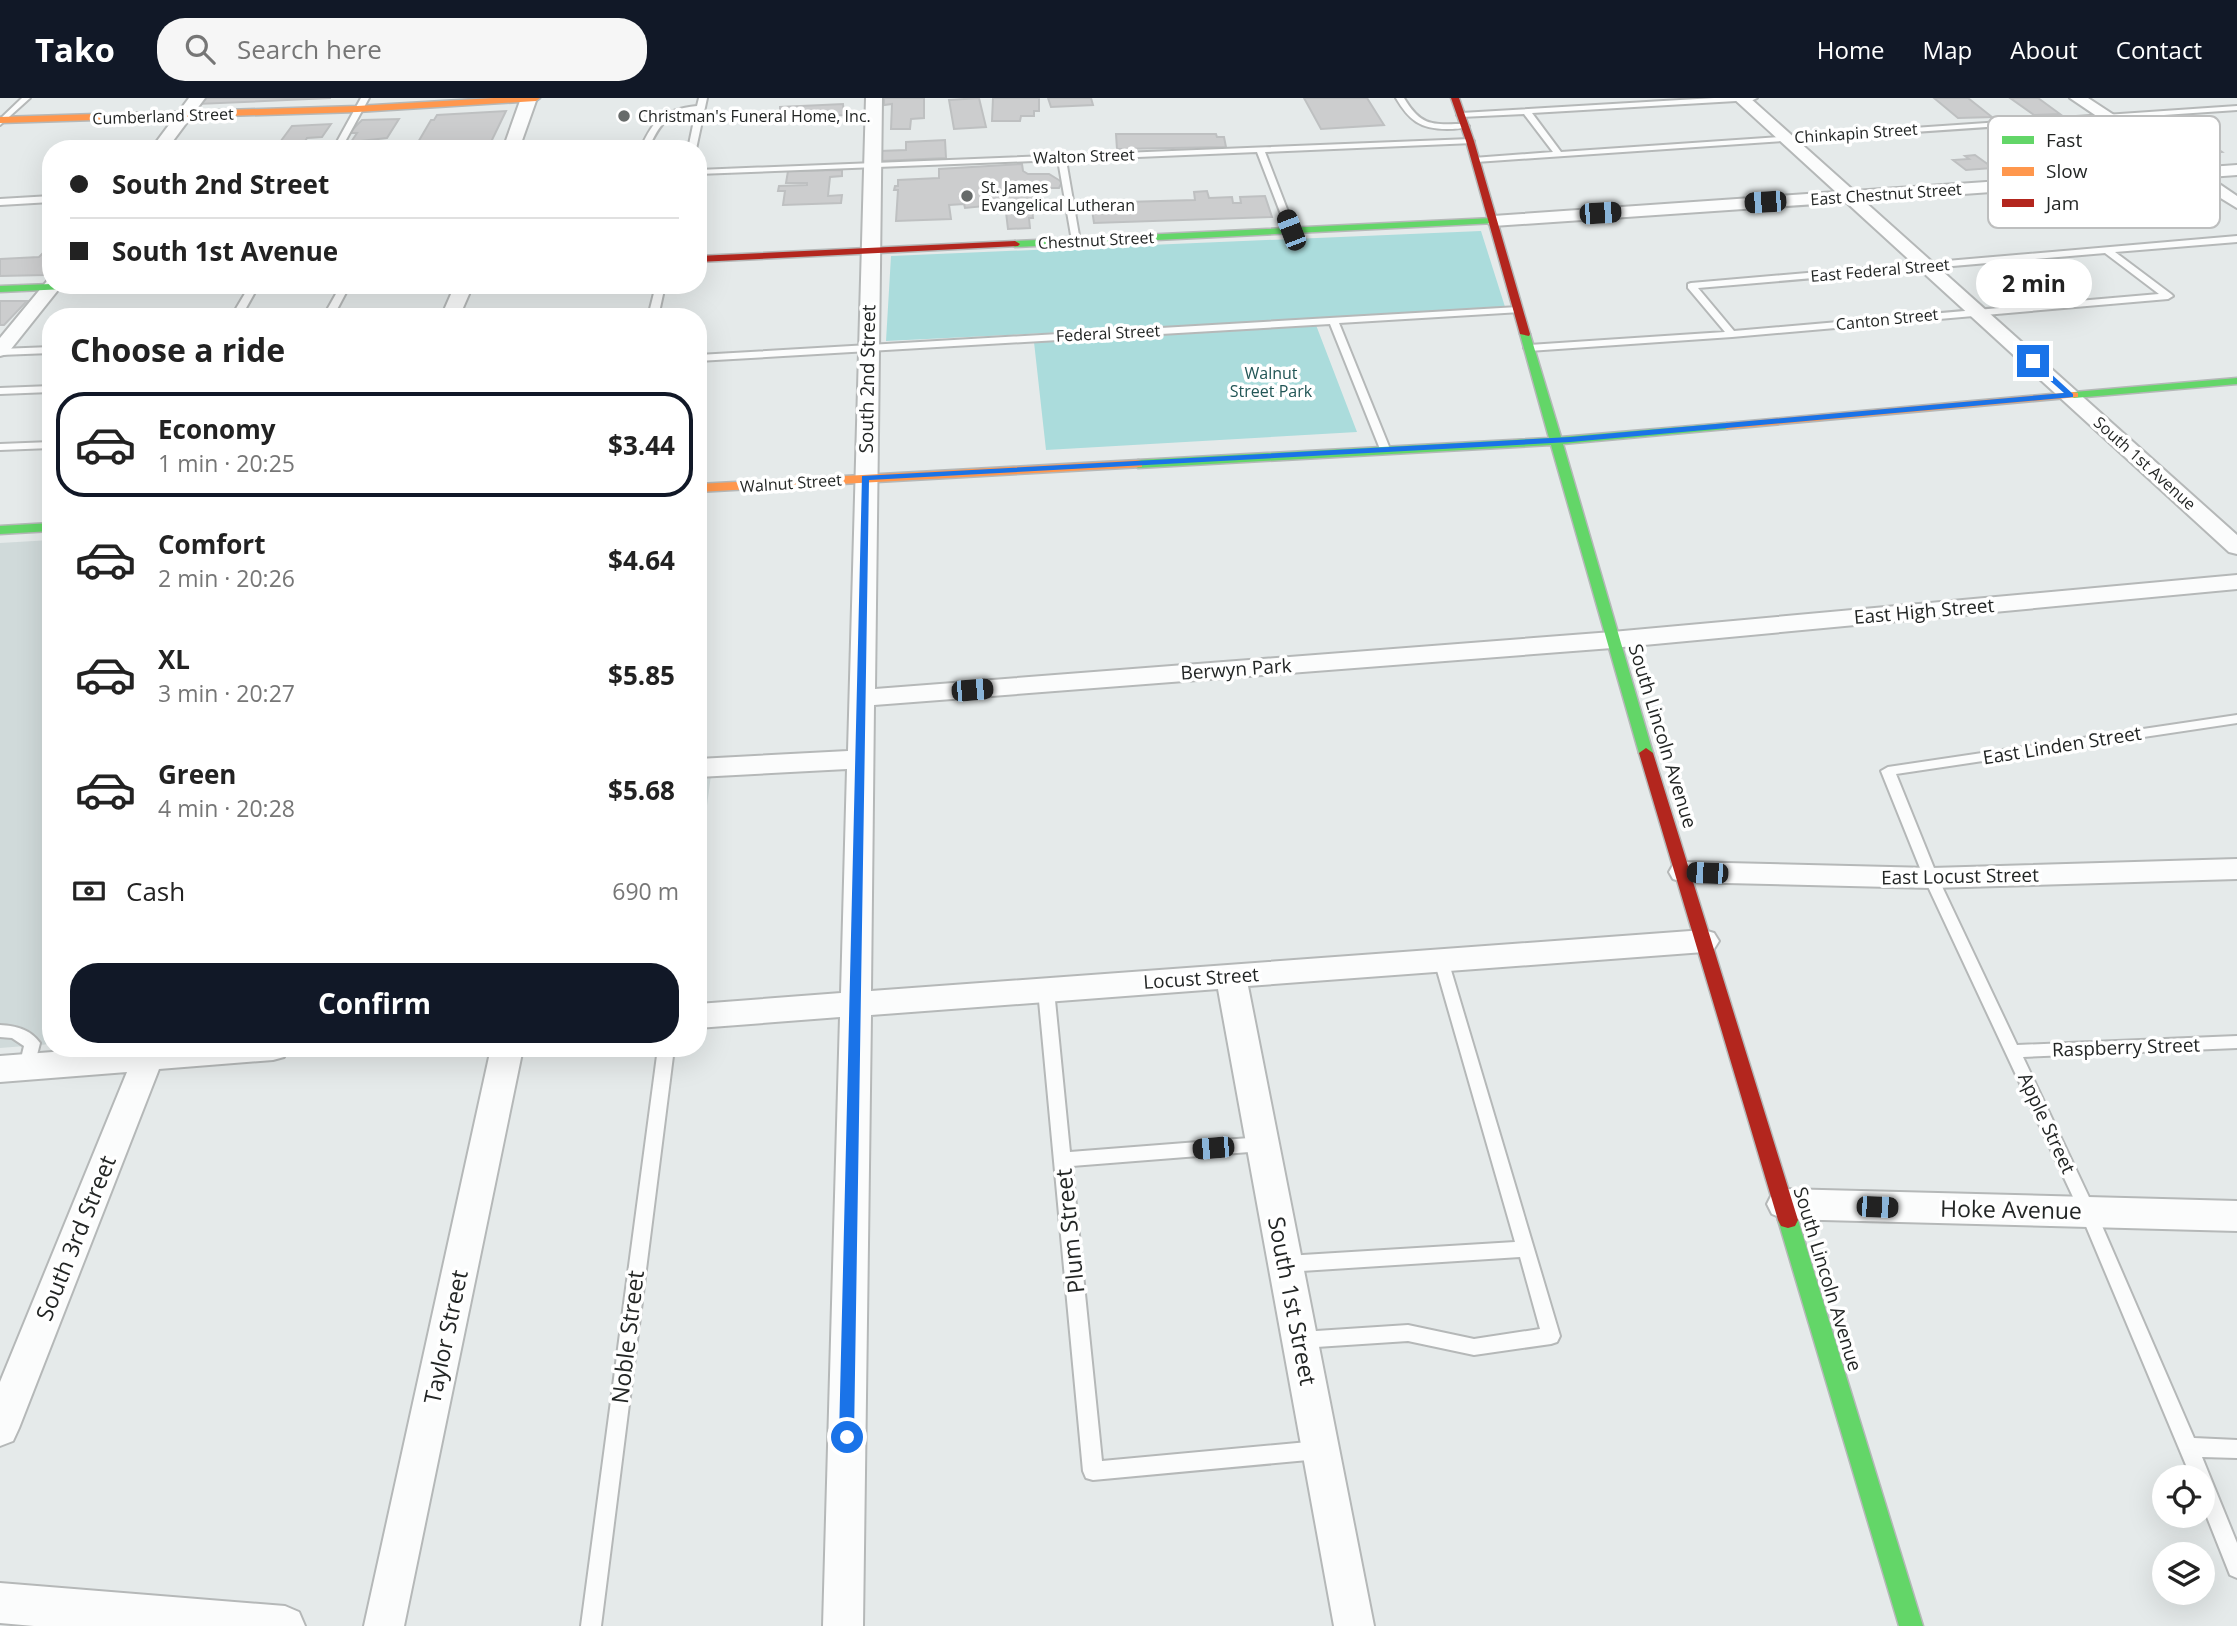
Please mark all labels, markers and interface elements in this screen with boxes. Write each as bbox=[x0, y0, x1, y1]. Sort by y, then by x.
search box bbox=[157, 18, 647, 81]
text: Tako bbox=[35, 27, 115, 72]
icon: search bbox=[181, 30, 219, 68]
text: Search here bbox=[237, 31, 382, 67]
text: Home bbox=[1817, 33, 1885, 66]
text: Map bbox=[1923, 33, 1972, 66]
text: About bbox=[2010, 33, 2078, 66]
text: Contact bbox=[2116, 33, 2202, 66]
street label: Cumberland Street bbox=[92, 103, 234, 129]
place label: Christman's Funeral Home, Inc. bbox=[638, 105, 871, 127]
marker: Christman's Funeral Home, Inc. bbox=[616, 108, 632, 124]
legend bbox=[1988, 116, 2220, 228]
street label: Chinkapin Street bbox=[1794, 118, 1919, 148]
text: Fast bbox=[2046, 127, 2082, 153]
street label: Walton Street bbox=[1033, 143, 1135, 169]
text: Slow bbox=[2046, 158, 2088, 184]
text: South 2nd Street bbox=[112, 166, 329, 202]
place label: St. James Evangelical Lutheran bbox=[981, 176, 1135, 216]
street label: East Chestnut Street bbox=[1810, 178, 1963, 210]
marker: St. James Evangelical Lutheran bbox=[959, 188, 975, 204]
car bbox=[1744, 190, 1787, 214]
text: Jam bbox=[2044, 190, 2079, 216]
car bbox=[1579, 201, 1622, 225]
car bbox=[1274, 207, 1309, 253]
street label: Chestnut Street bbox=[1037, 226, 1155, 254]
text: South 1st Avenue bbox=[112, 233, 338, 269]
street label: East Federal Street bbox=[1810, 253, 1951, 287]
callout: 2 min bbox=[1975, 260, 2091, 308]
text: 2 min bbox=[2002, 267, 2066, 299]
street label: Canton Street bbox=[1835, 303, 1940, 335]
street label: South 2nd Street bbox=[853, 304, 881, 454]
street label: Federal Street bbox=[1055, 319, 1161, 347]
text: Choose a ride bbox=[70, 328, 285, 371]
route end bbox=[2017, 345, 2049, 377]
park label: Walnut Street Park bbox=[1230, 362, 1313, 402]
text: Economy bbox=[158, 411, 276, 447]
street label: South 1st Avenue bbox=[2089, 411, 2201, 515]
icon: car bbox=[74, 413, 137, 476]
text: $3.44 bbox=[608, 427, 675, 463]
text: 1 min · 20:25 bbox=[158, 447, 295, 479]
street label: Walnut Street bbox=[739, 468, 843, 498]
text: Comfort bbox=[158, 526, 265, 562]
icon: car bbox=[74, 528, 137, 591]
text: $4.64 bbox=[608, 542, 675, 578]
text: 2 min · 20:26 bbox=[158, 562, 295, 594]
street label: East High Street bbox=[1853, 592, 1995, 630]
text: XL bbox=[158, 641, 190, 677]
street label: South Lincoln Avenue bbox=[1623, 641, 1703, 831]
icon: car bbox=[74, 643, 137, 706]
street label: Berwyn Park bbox=[1180, 652, 1292, 686]
text: $5.85 bbox=[608, 657, 675, 693]
text: 3 min · 20:27 bbox=[158, 677, 295, 709]
car bbox=[951, 678, 994, 702]
street label: East Linden Street bbox=[1981, 720, 2143, 770]
text: Green bbox=[158, 756, 236, 792]
icon: car bbox=[74, 758, 137, 821]
text: $5.68 bbox=[608, 772, 675, 808]
text: 4 min · 20:28 bbox=[158, 792, 295, 824]
car bbox=[1686, 862, 1729, 884]
street label: East Locust Street bbox=[1881, 862, 2039, 890]
icon: cash bbox=[70, 872, 108, 910]
text: Cash bbox=[126, 873, 185, 909]
text: 690 m bbox=[612, 875, 679, 907]
street label: Locust Street bbox=[1142, 961, 1260, 995]
button: Confirm bbox=[70, 963, 679, 1043]
street label: Raspberry Street bbox=[2051, 1031, 2201, 1063]
street label: Apple Street bbox=[2012, 1068, 2082, 1178]
car bbox=[1192, 1136, 1235, 1160]
street label: South 3rd Street bbox=[27, 1150, 123, 1325]
street label: Plum Street bbox=[1047, 1167, 1091, 1295]
street label: South Lincoln Avenue bbox=[1788, 1184, 1868, 1374]
street label: Hoke Avenue bbox=[1940, 1192, 2082, 1226]
car bbox=[1856, 1196, 1899, 1218]
street label: South 1st Street bbox=[1261, 1214, 1325, 1388]
street label: Taylor Street bbox=[415, 1267, 475, 1407]
street label: Noble Street bbox=[603, 1268, 651, 1405]
route start bbox=[831, 1421, 863, 1453]
map controls bbox=[2152, 1465, 2215, 1605]
button: locate bbox=[2152, 1465, 2215, 1528]
button: layers bbox=[2152, 1542, 2215, 1605]

